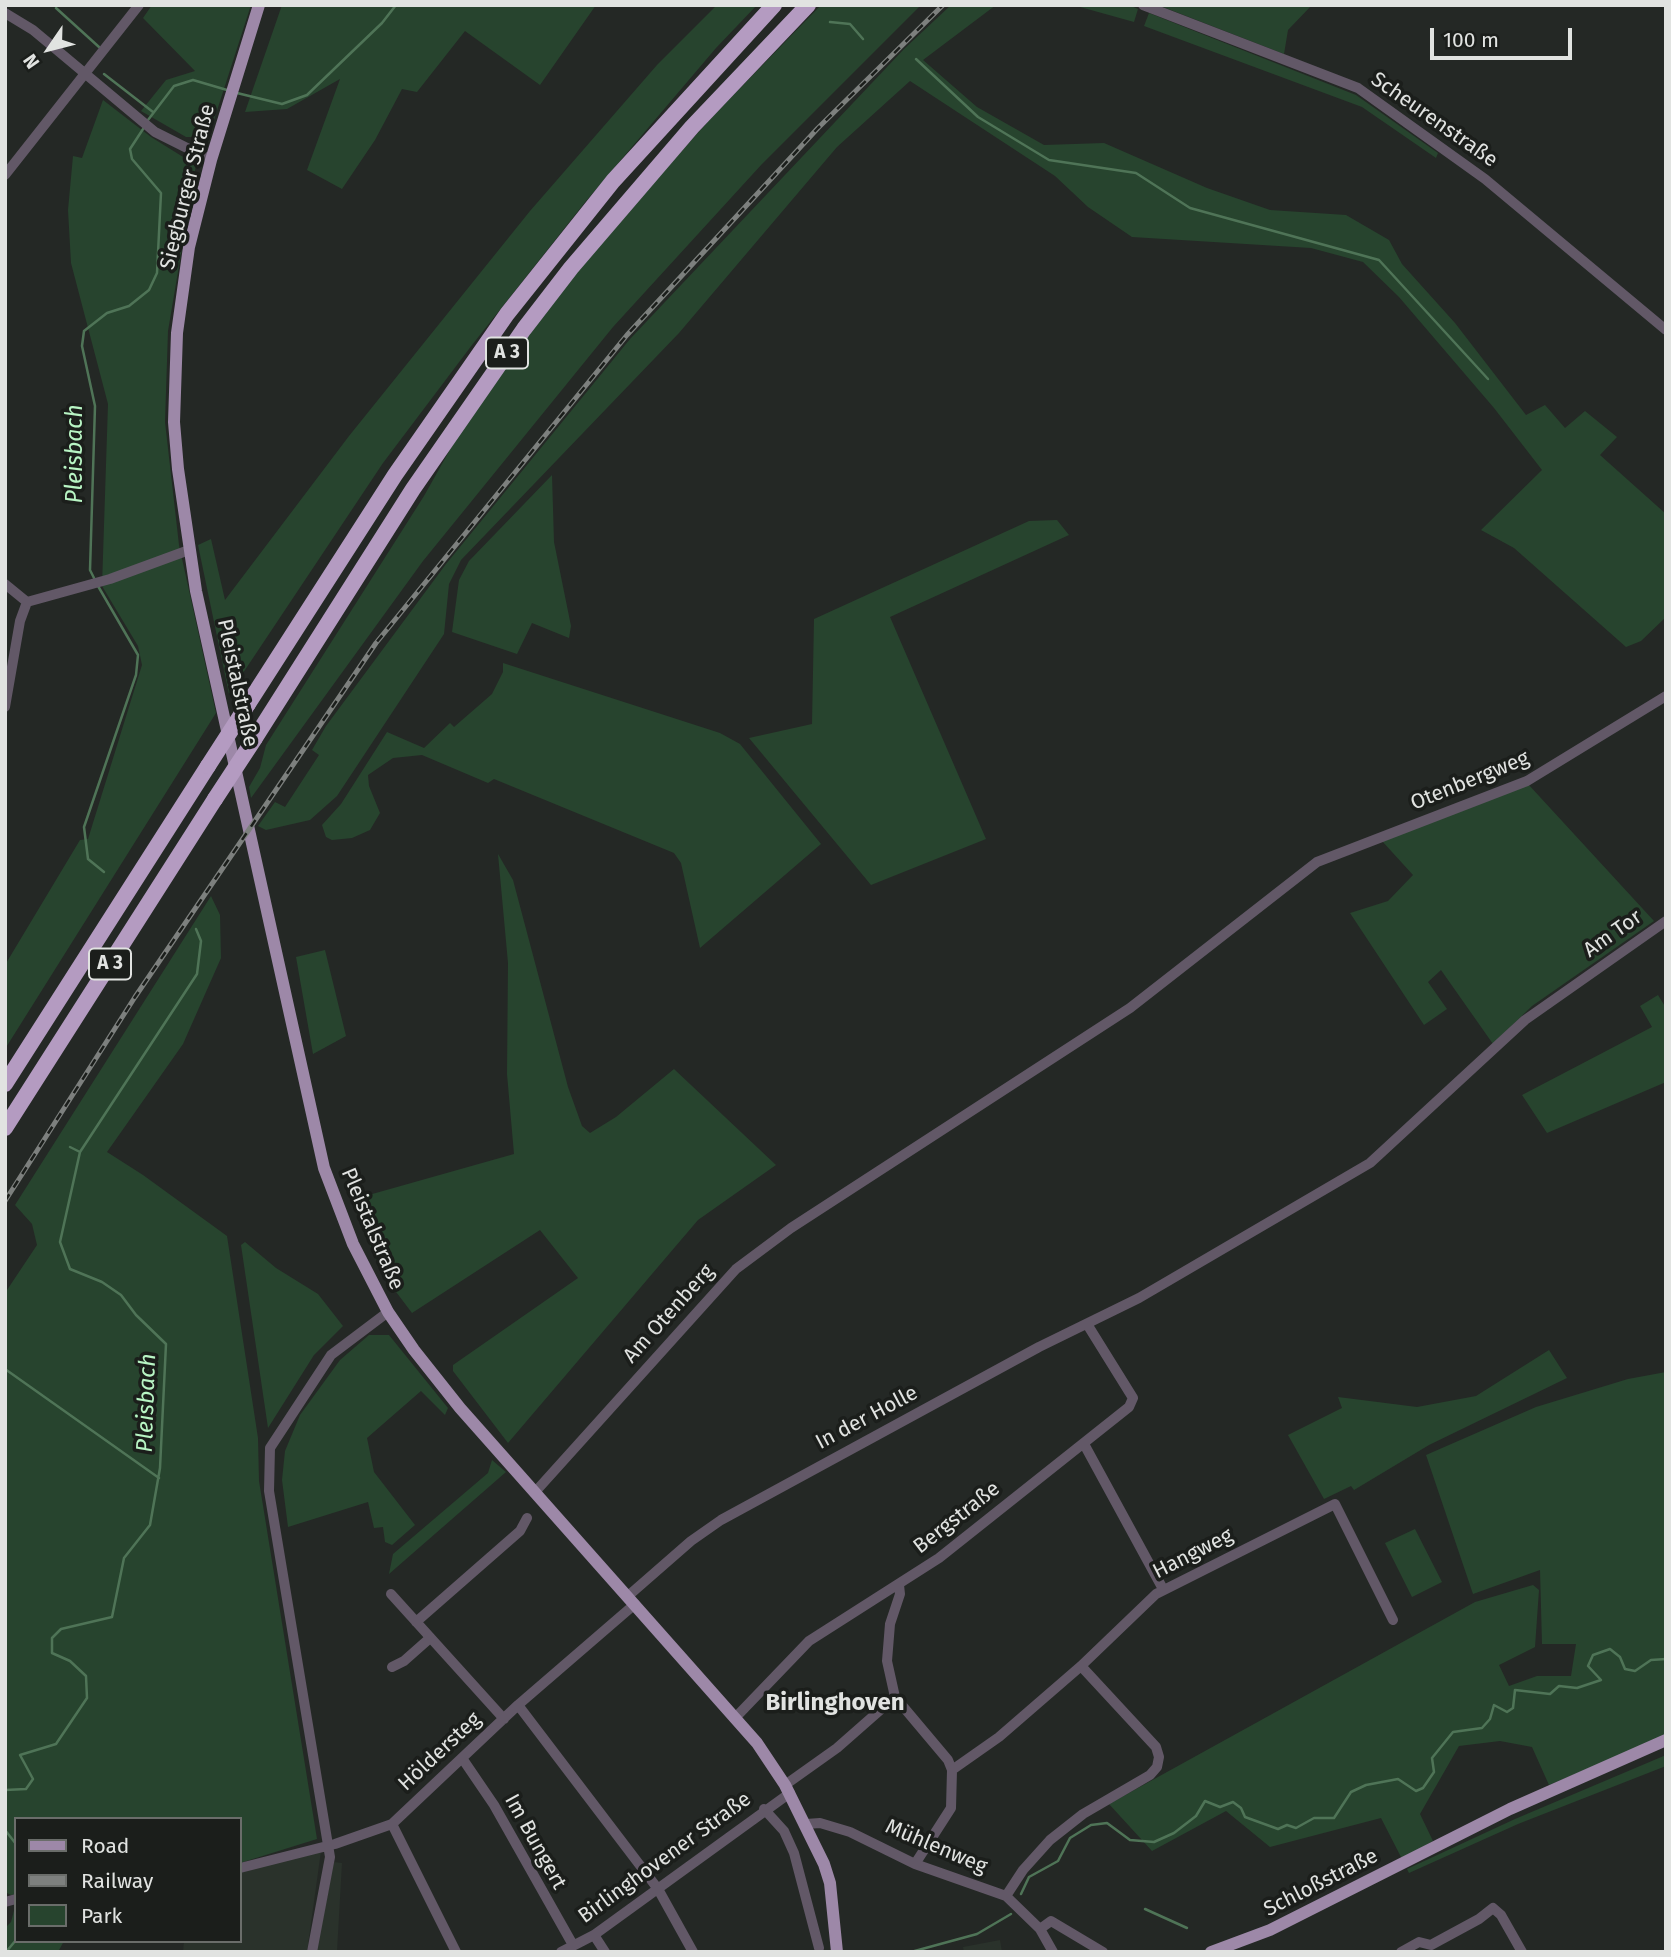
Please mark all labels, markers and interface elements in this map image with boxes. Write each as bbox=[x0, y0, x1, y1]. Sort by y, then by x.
north arrow bbox=[14, 14, 84, 84]
scale bar bbox=[1433, 14, 1575, 58]
text: 100 m bbox=[1443, 27, 1499, 53]
text: N bbox=[18, 50, 44, 73]
street label: Scheurenstraße bbox=[1366, 67, 1502, 173]
street label: Siegburger Straße bbox=[155, 102, 221, 272]
road number: A 3 bbox=[486, 338, 528, 368]
water label: Pleisbach bbox=[62, 404, 90, 504]
street label: Pleistalstraße bbox=[211, 617, 263, 749]
street label: Otenbergweg bbox=[1407, 746, 1533, 816]
street label: Am Tor bbox=[1579, 905, 1647, 963]
road number: A 3 bbox=[89, 948, 131, 980]
street label: Pleistalstraße bbox=[335, 1164, 409, 1294]
street label: Am Otenberg bbox=[618, 1260, 720, 1368]
water label: Pleisbach bbox=[131, 1353, 163, 1453]
street label: In der Holle bbox=[812, 1381, 922, 1455]
street label: Bergstraße bbox=[909, 1476, 1005, 1560]
street label: Hangweg bbox=[1149, 1523, 1237, 1585]
district label: Birlinghoven bbox=[765, 1689, 905, 1717]
street label: Höldersteg bbox=[393, 1707, 487, 1797]
street label: Birlinghovener Straße bbox=[574, 1787, 756, 1929]
street label: Im Bungert bbox=[499, 1790, 571, 1894]
street label: Mühlenweg bbox=[881, 1814, 991, 1880]
legend bbox=[14, 1817, 242, 1943]
text: Road bbox=[81, 1833, 129, 1859]
street label: Schloßstraße bbox=[1260, 1843, 1382, 1923]
text: Railway bbox=[81, 1868, 153, 1894]
text: Park bbox=[81, 1903, 122, 1929]

